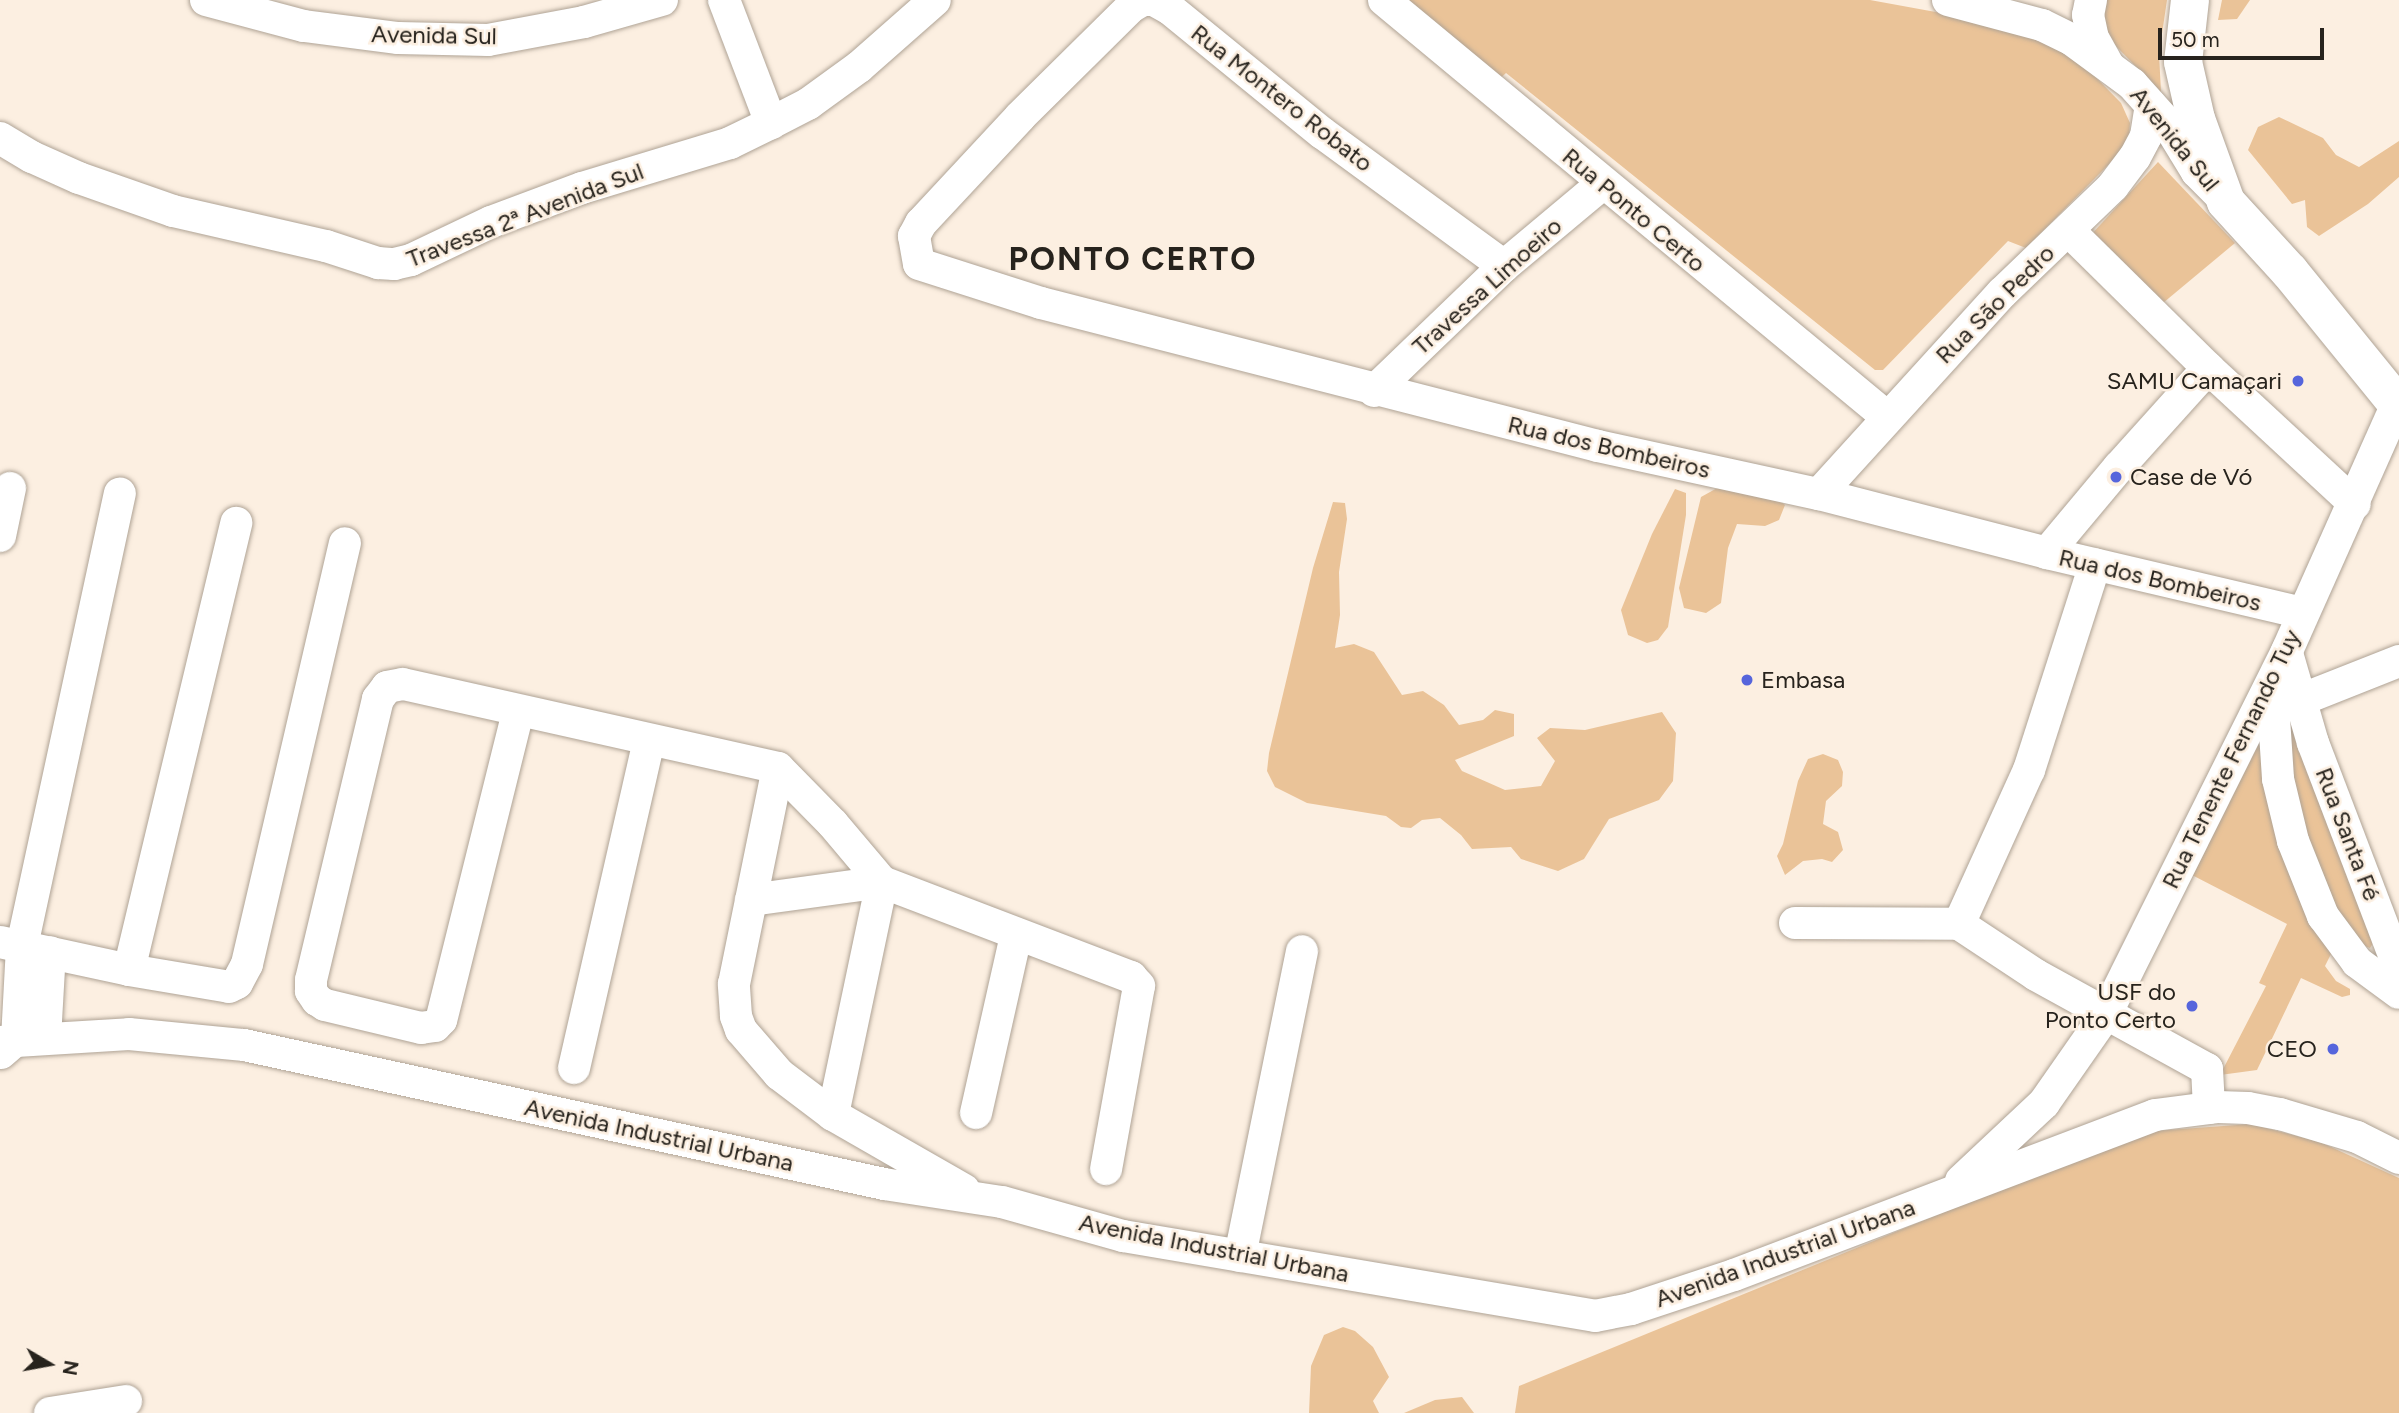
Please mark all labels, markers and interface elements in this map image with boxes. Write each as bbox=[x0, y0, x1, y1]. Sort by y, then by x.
scale bar bbox=[2161, 14, 2327, 58]
street label: Rua Montero Robato bbox=[1185, 18, 1379, 178]
street label: Avenida Sul bbox=[371, 20, 497, 50]
text: 50 m bbox=[2171, 27, 2220, 52]
street label: Avenida Sul bbox=[2124, 81, 2226, 197]
street label: Rua Ponto Certo bbox=[1557, 142, 1711, 278]
street label: Travessa 2ª Avenida Sul bbox=[403, 157, 647, 273]
street label: Travessa Limoeiro bbox=[1406, 211, 1568, 361]
street label: Rua São Pedro bbox=[1930, 239, 2060, 369]
district label: PONTO CERTO bbox=[1010, 240, 1256, 278]
place label: SAMU Camaçari bbox=[2107, 367, 2282, 395]
marker: SAMU Camaçari bbox=[2288, 371, 2308, 391]
street label: Rua dos Bombeiros bbox=[1505, 410, 1713, 484]
place label: Case de Vó bbox=[2130, 463, 2252, 491]
marker: Case de Vó bbox=[2108, 469, 2124, 485]
street label: Rua dos Bombeiros bbox=[2056, 543, 2264, 617]
street label: Rua Tenente Fernando Tuy bbox=[2156, 625, 2306, 893]
place label: Embasa bbox=[1761, 666, 1845, 694]
marker: Embasa bbox=[1739, 672, 1755, 688]
street label: Rua Santa Fé bbox=[2309, 763, 2387, 905]
place label: USF do Ponto Certo bbox=[2045, 978, 2176, 1034]
marker: USF do Ponto Certo bbox=[2182, 996, 2202, 1016]
place label: CEO bbox=[2267, 1035, 2317, 1063]
marker: CEO bbox=[2323, 1039, 2343, 1059]
street label: Avenida Industrial Urbana bbox=[522, 1092, 796, 1178]
street label: Avenida Industrial Urbana bbox=[1651, 1193, 1919, 1313]
street label: Avenida Industrial Urbana bbox=[1077, 1208, 1351, 1288]
north arrow bbox=[14, 1329, 84, 1399]
text: N bbox=[58, 1359, 83, 1377]

